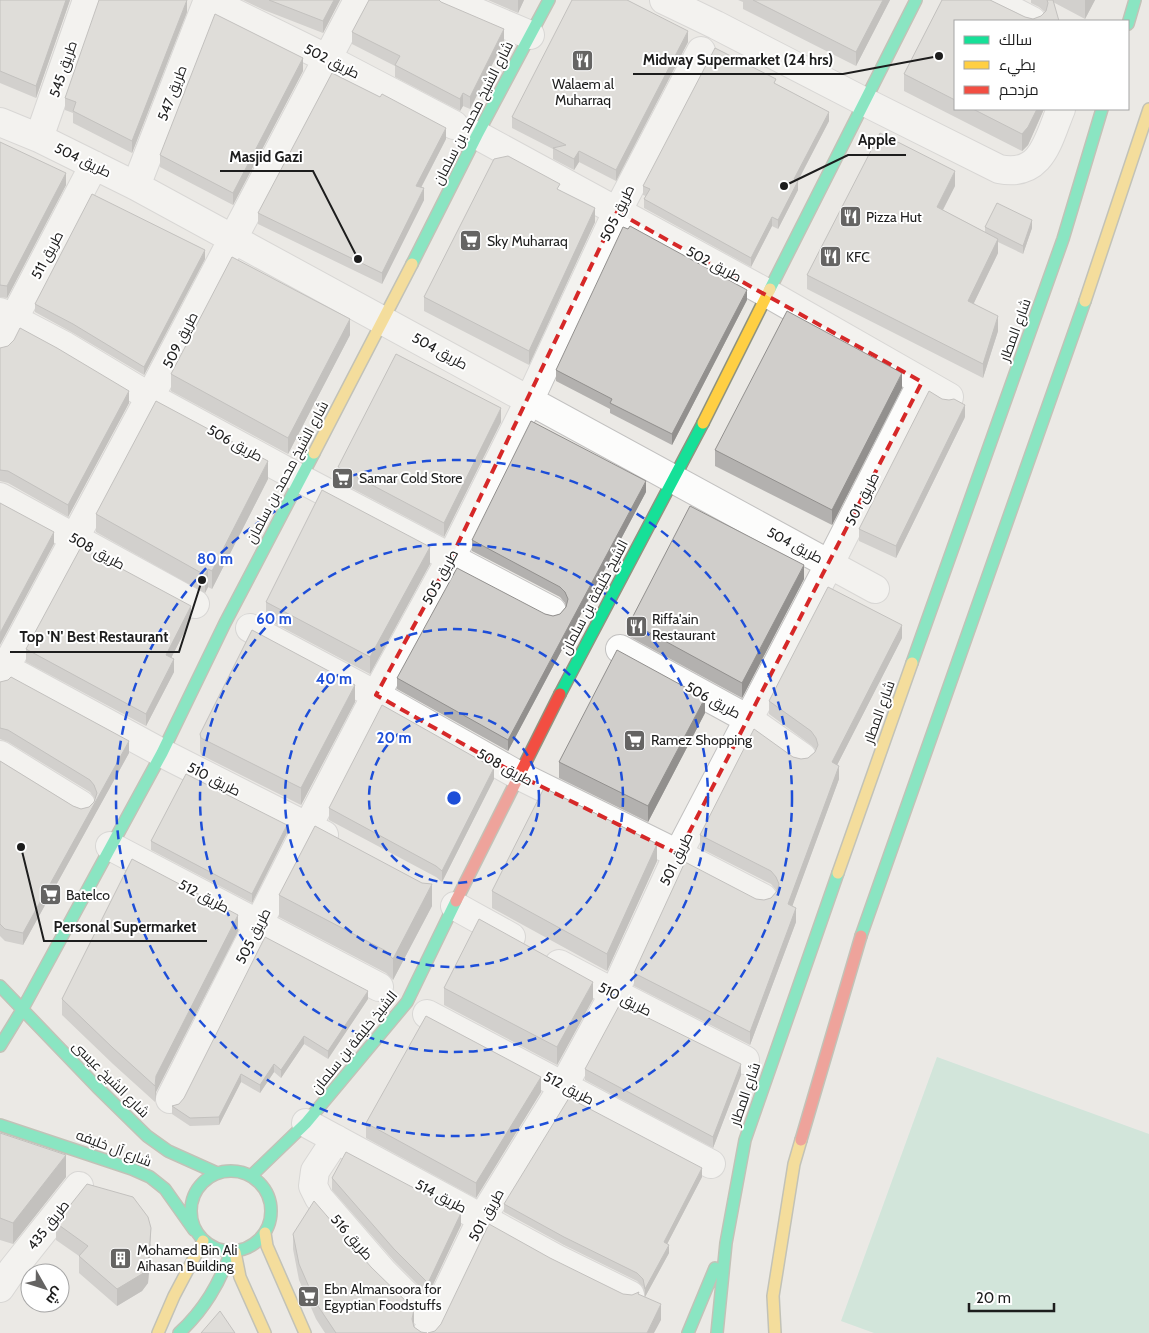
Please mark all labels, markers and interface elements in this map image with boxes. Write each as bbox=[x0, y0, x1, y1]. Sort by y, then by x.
legend bbox=[954, 20, 1129, 110]
text: سالك bbox=[999, 31, 1032, 49]
street label: طريق 545 bbox=[45, 38, 81, 100]
street label: شارع الشيخ محمد بن سلمان bbox=[429, 38, 517, 188]
street label: طريق 502 bbox=[301, 39, 363, 83]
callout: Midway Supermarket (24 hrs) bbox=[633, 44, 843, 74]
restaurant icon: Walaem al Muharraq bbox=[571, 49, 595, 73]
text: Midway Supermarket (24 hrs) bbox=[643, 51, 833, 69]
text: بطيء bbox=[999, 56, 1036, 77]
street label: طريق 547 bbox=[153, 63, 191, 123]
place label: Walaem al Muharraq bbox=[552, 75, 615, 109]
text: مزدحم bbox=[999, 81, 1039, 100]
callout: Apple bbox=[848, 125, 906, 155]
text: Apple bbox=[858, 131, 896, 149]
street label: طريق 504 bbox=[52, 139, 114, 181]
callout: Masjid Gazi bbox=[220, 141, 313, 171]
text: Masjid Gazi bbox=[229, 148, 303, 166]
street label: طريق 505 bbox=[596, 182, 638, 244]
restaurant icon: Pizza Hut bbox=[838, 205, 862, 229]
place label: Pizza Hut bbox=[866, 208, 922, 226]
street label: طريق 511 bbox=[27, 228, 67, 282]
supermarket icon: Sky Muharraq bbox=[459, 229, 483, 253]
place label: Sky Muharraq bbox=[487, 232, 568, 250]
street label: طريق 502 bbox=[683, 242, 745, 286]
restaurant icon: KFC bbox=[818, 245, 842, 269]
place label: KFC bbox=[846, 248, 870, 266]
street label: شارع المطار bbox=[995, 296, 1035, 365]
street label: طريق 509 bbox=[158, 309, 202, 371]
street label: طريق 504 bbox=[409, 328, 471, 374]
street label: شارع الشيخ محمد بن سلمان bbox=[242, 398, 332, 546]
street label: طريق 506 bbox=[204, 420, 266, 466]
supermarket icon: Samar Cold Store bbox=[331, 466, 355, 490]
place label: Samar Cold Store bbox=[359, 469, 463, 487]
street label: طريق 501 bbox=[841, 469, 883, 529]
street label: طريق 504 bbox=[764, 523, 826, 567]
street label: طريق 508 bbox=[66, 528, 128, 574]
street label: الشيخ خليفة بن سلمان bbox=[556, 536, 632, 658]
street label: طريق 505 bbox=[418, 546, 462, 608]
text: 80 m bbox=[197, 550, 233, 568]
text: 60 m bbox=[256, 610, 292, 628]
place label: Riffa'ain Restaurant bbox=[652, 610, 716, 644]
restaurant icon: Riffa'ain Restaurant bbox=[624, 615, 648, 639]
callout: Top 'N' Best Restaurant bbox=[10, 622, 179, 652]
text: Top 'N' Best Restaurant bbox=[20, 628, 168, 646]
text: 40 m bbox=[316, 670, 352, 688]
street label: طريق 506 bbox=[682, 677, 744, 723]
street label: شارع المطار bbox=[859, 678, 899, 747]
supermarket icon: Ramez Shopping bbox=[623, 728, 647, 752]
text: 20 m bbox=[377, 729, 411, 747]
place label: Ramez Shopping bbox=[651, 731, 753, 749]
street label: طريق 508 bbox=[474, 744, 536, 790]
street label: طريق 510 bbox=[184, 758, 244, 800]
centre of rings bbox=[445, 789, 463, 807]
street label: طريق 501 bbox=[655, 829, 697, 889]
street label: طريق 512 bbox=[176, 875, 232, 917]
supermarket icon: Batelco bbox=[38, 883, 62, 907]
place label: Batelco bbox=[66, 886, 110, 904]
street label: طريق 505 bbox=[231, 905, 275, 967]
callout: Personal Supermarket bbox=[44, 911, 207, 941]
text: Personal Supermarket bbox=[54, 918, 196, 936]
street label: طريق 510 bbox=[595, 978, 655, 1020]
street label: الشيخ خليفة بن سلمان bbox=[307, 987, 401, 1097]
street label: شارع الشيخ عيسى bbox=[69, 1037, 153, 1121]
street label: شارع المطار bbox=[725, 1060, 764, 1129]
street label: طريق 512 bbox=[541, 1067, 597, 1109]
street label: شارع آل خليفه bbox=[74, 1125, 154, 1171]
street label: طريق 514 bbox=[412, 1175, 470, 1217]
street label: طريق 501 bbox=[464, 1186, 508, 1244]
street label: طريق 435 bbox=[23, 1196, 73, 1254]
street label: طريق 516 bbox=[327, 1210, 377, 1264]
place label: Mohamed Bin Ali Aihasan Building bbox=[137, 1241, 238, 1275]
building icon: Mohamed Bin Ali Aihasan Building bbox=[109, 1246, 133, 1270]
north arrow bbox=[20, 1263, 70, 1313]
place label: Ebn Almansoora for Egyptian Foodstuffs bbox=[324, 1280, 442, 1314]
scale bar bbox=[969, 1280, 1054, 1312]
text: ش bbox=[42, 1284, 68, 1309]
supermarket icon: Ebn Almansoora for Egyptian Foodstuffs bbox=[296, 1285, 320, 1309]
text: 20 m bbox=[976, 1289, 1011, 1307]

